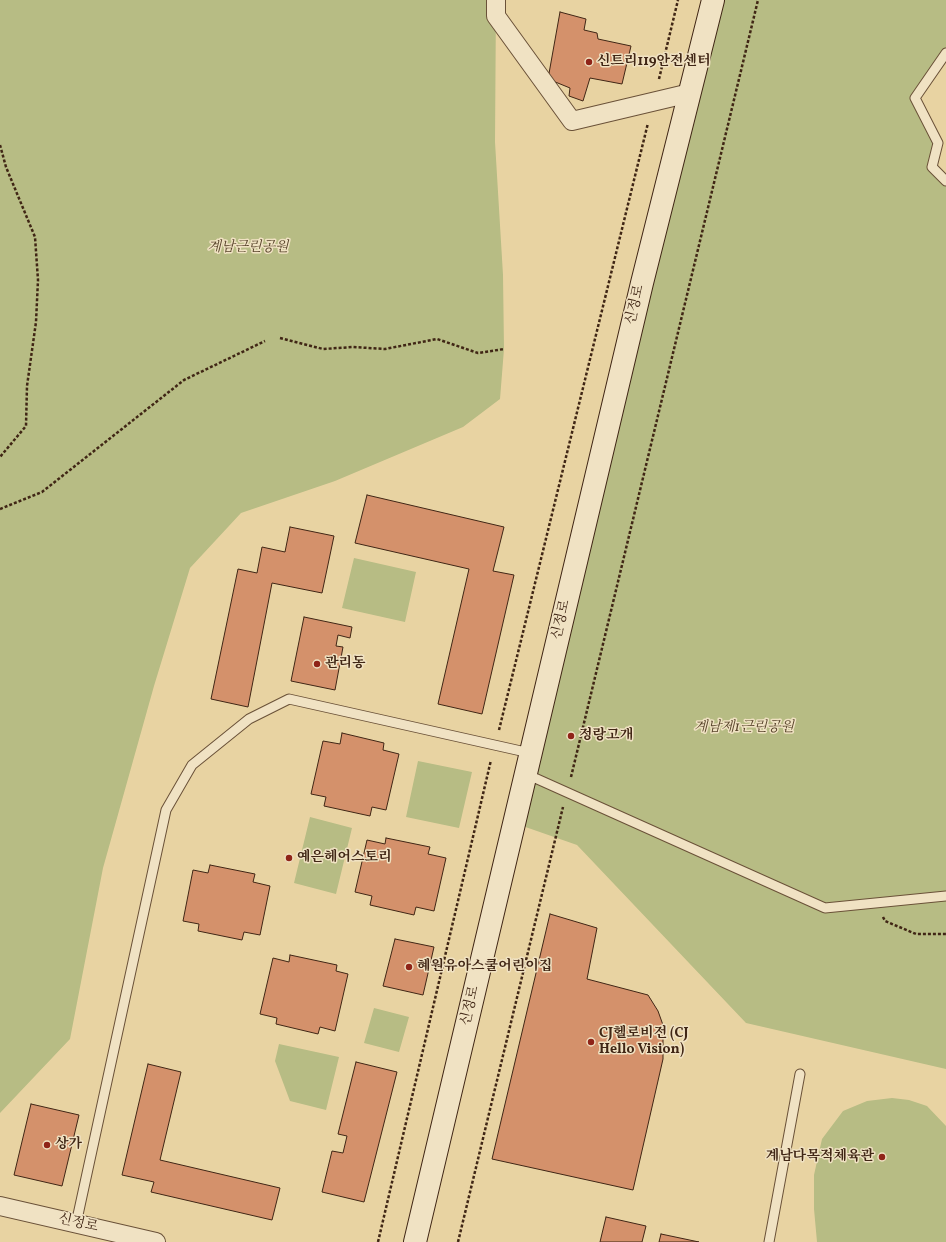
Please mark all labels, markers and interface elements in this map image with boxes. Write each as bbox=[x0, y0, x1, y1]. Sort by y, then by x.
place label: 신트리119안전센터 bbox=[597, 54, 711, 70]
marker: 신트리119안전센터 bbox=[584, 57, 594, 67]
park label: 계남근린공원 bbox=[207, 240, 289, 256]
street label: 신정로 bbox=[623, 283, 649, 327]
street label: 신정로 bbox=[549, 598, 575, 642]
place label: 관리동 bbox=[325, 656, 366, 672]
marker: 관리동 bbox=[312, 659, 322, 669]
park label: 계남제1근린공원 bbox=[694, 720, 794, 736]
place label: 정랑고개 bbox=[579, 728, 633, 744]
marker: 정랑고개 bbox=[566, 731, 576, 741]
place label: 예은헤어스토리 bbox=[297, 850, 392, 866]
marker: 예은헤어스토리 bbox=[284, 853, 294, 863]
place label: 혜원유아스쿨어린이집 bbox=[417, 959, 552, 975]
marker: 혜원유아스쿨어린이집 bbox=[404, 962, 414, 972]
street label: 신정로 bbox=[458, 984, 484, 1028]
place label: CJ헬로비전 (CJ Hello Vision) bbox=[599, 1026, 689, 1058]
marker: CJ헬로비전 (CJ Hello Vision) bbox=[586, 1037, 596, 1047]
place label: 상가 bbox=[55, 1137, 82, 1153]
marker: 상가 bbox=[42, 1140, 52, 1150]
place label: 계남다목적체육관 bbox=[766, 1149, 874, 1165]
marker: 계남다목적체육관 bbox=[877, 1152, 887, 1162]
street label: 신정로 bbox=[56, 1211, 100, 1237]

